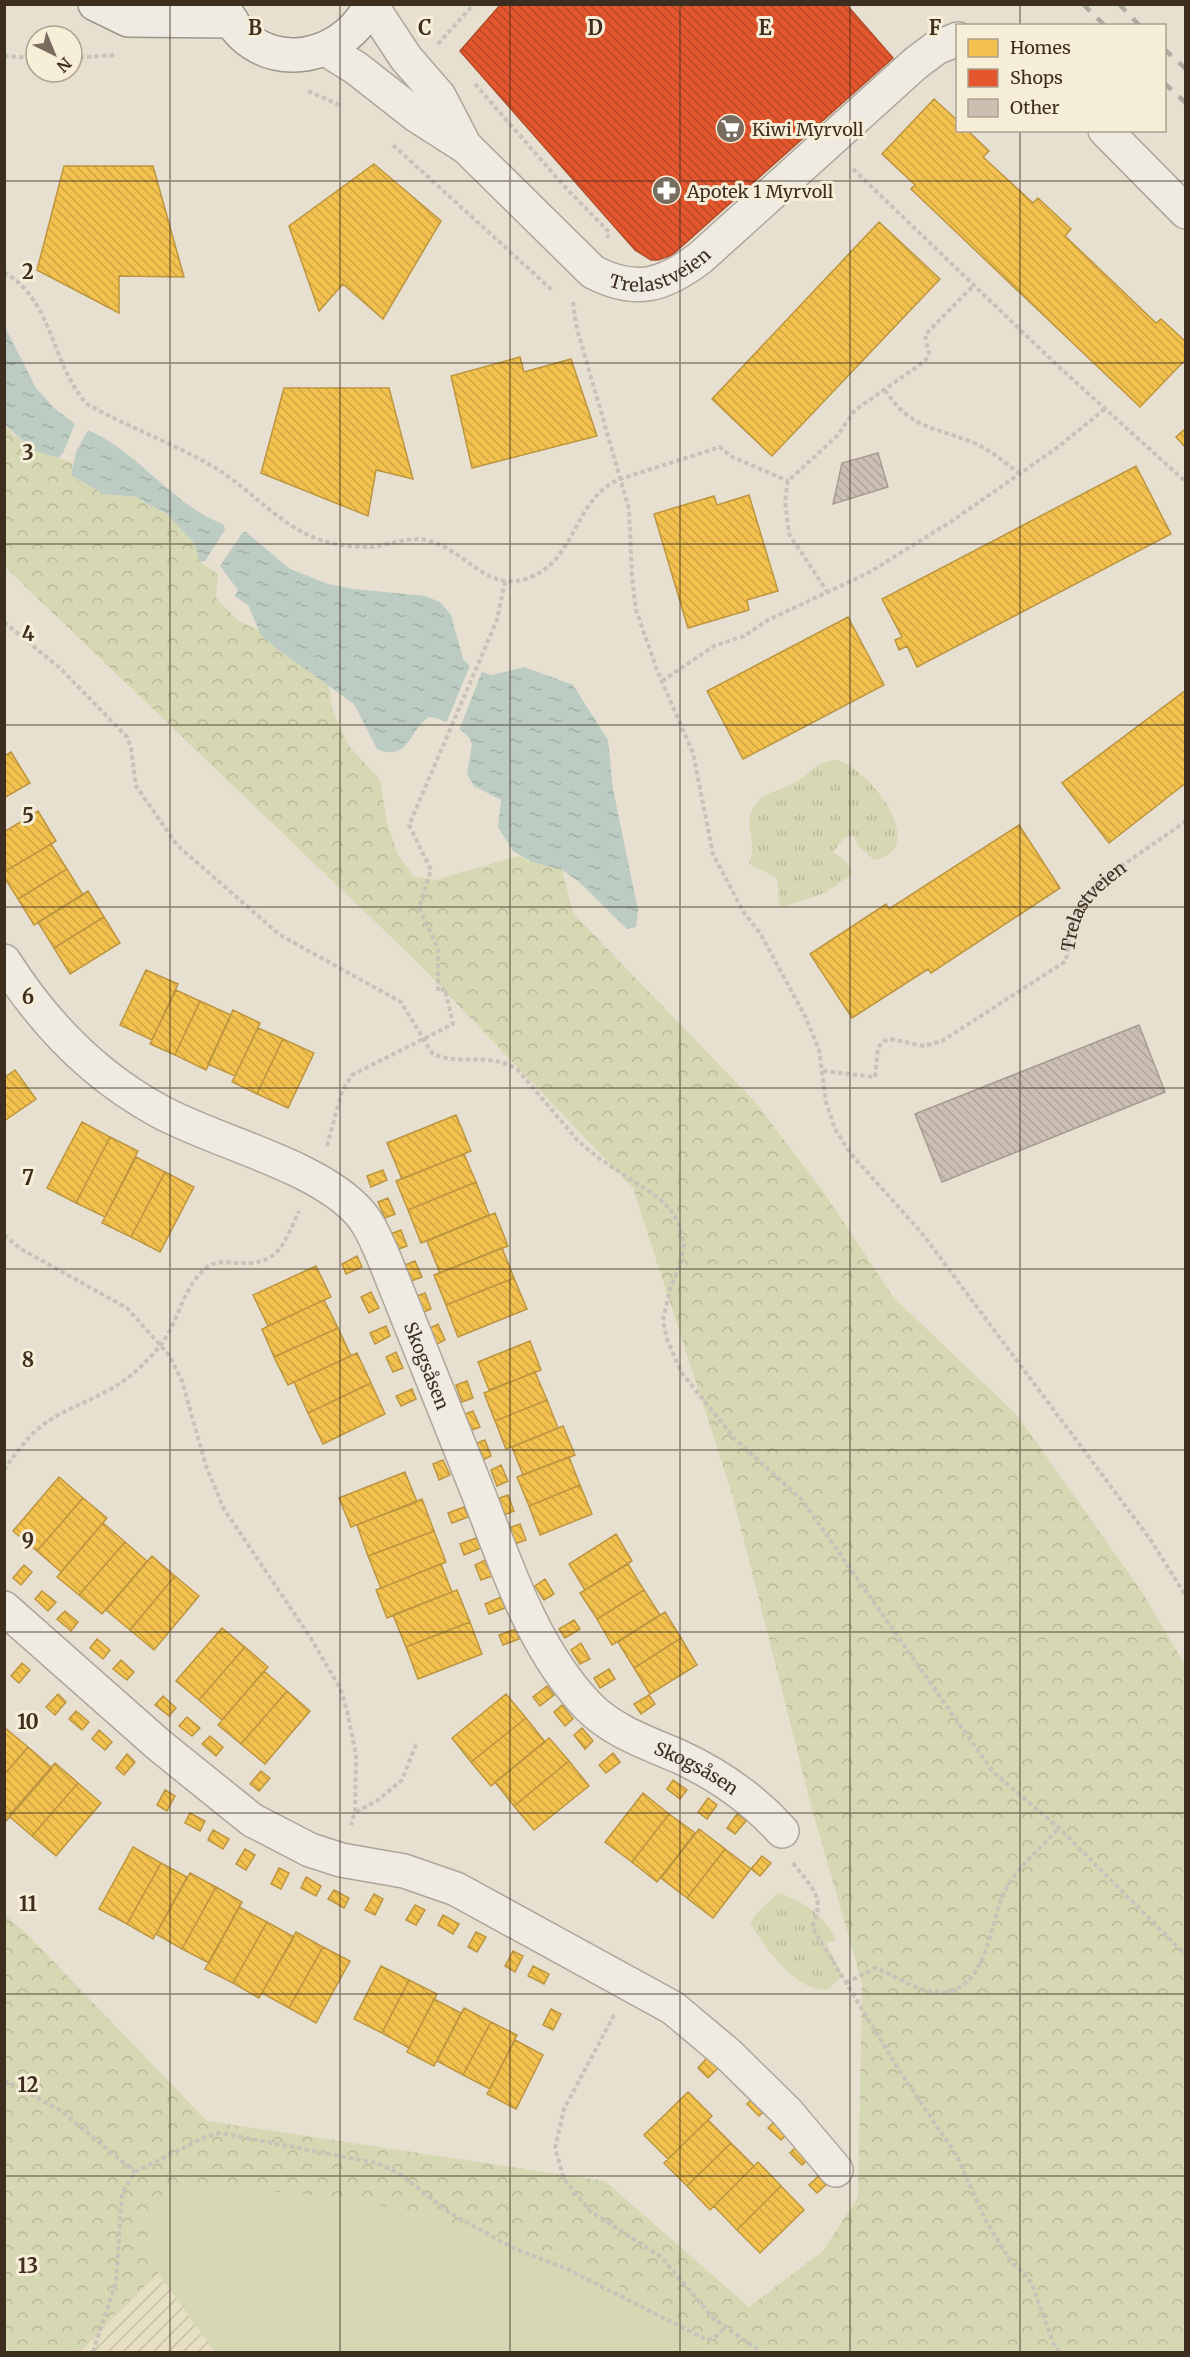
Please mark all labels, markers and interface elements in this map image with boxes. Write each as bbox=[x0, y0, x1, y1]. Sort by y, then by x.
text: B bbox=[248, 15, 262, 40]
text: C bbox=[418, 15, 432, 40]
text: D bbox=[587, 15, 603, 40]
text: E bbox=[758, 15, 772, 40]
text: F bbox=[929, 15, 942, 40]
north arrow bbox=[24, 24, 84, 84]
legend bbox=[956, 24, 1166, 132]
text: Homes bbox=[1010, 36, 1071, 59]
text: N bbox=[53, 53, 76, 77]
text: Shops bbox=[1010, 66, 1063, 89]
text: Other bbox=[1010, 96, 1060, 119]
supermarket icon: Kiwi Myrvoll bbox=[715, 113, 747, 145]
place label: Kiwi Myrvoll bbox=[752, 118, 864, 141]
pharmacy icon: Apotek 1 Myrvoll bbox=[650, 175, 682, 207]
place label: Apotek 1 Myrvoll bbox=[686, 180, 834, 203]
street label: Trelastveien bbox=[607, 243, 715, 296]
text: 2 bbox=[22, 259, 34, 284]
text: 3 bbox=[22, 440, 34, 465]
text: 4 bbox=[22, 621, 35, 646]
text: 5 bbox=[22, 803, 34, 828]
street label: Trelastveien bbox=[1056, 856, 1131, 953]
text: 6 bbox=[22, 984, 34, 1009]
text: 7 bbox=[22, 1165, 34, 1190]
street label: Skogsåsen bbox=[399, 1318, 455, 1413]
text: 8 bbox=[22, 1347, 34, 1372]
text: 9 bbox=[22, 1528, 34, 1553]
text: 10 bbox=[17, 1709, 39, 1734]
street label: Skogsåsen bbox=[651, 1736, 743, 1799]
text: 11 bbox=[19, 1891, 37, 1916]
text: 12 bbox=[18, 2072, 39, 2097]
text: 13 bbox=[18, 2253, 38, 2278]

